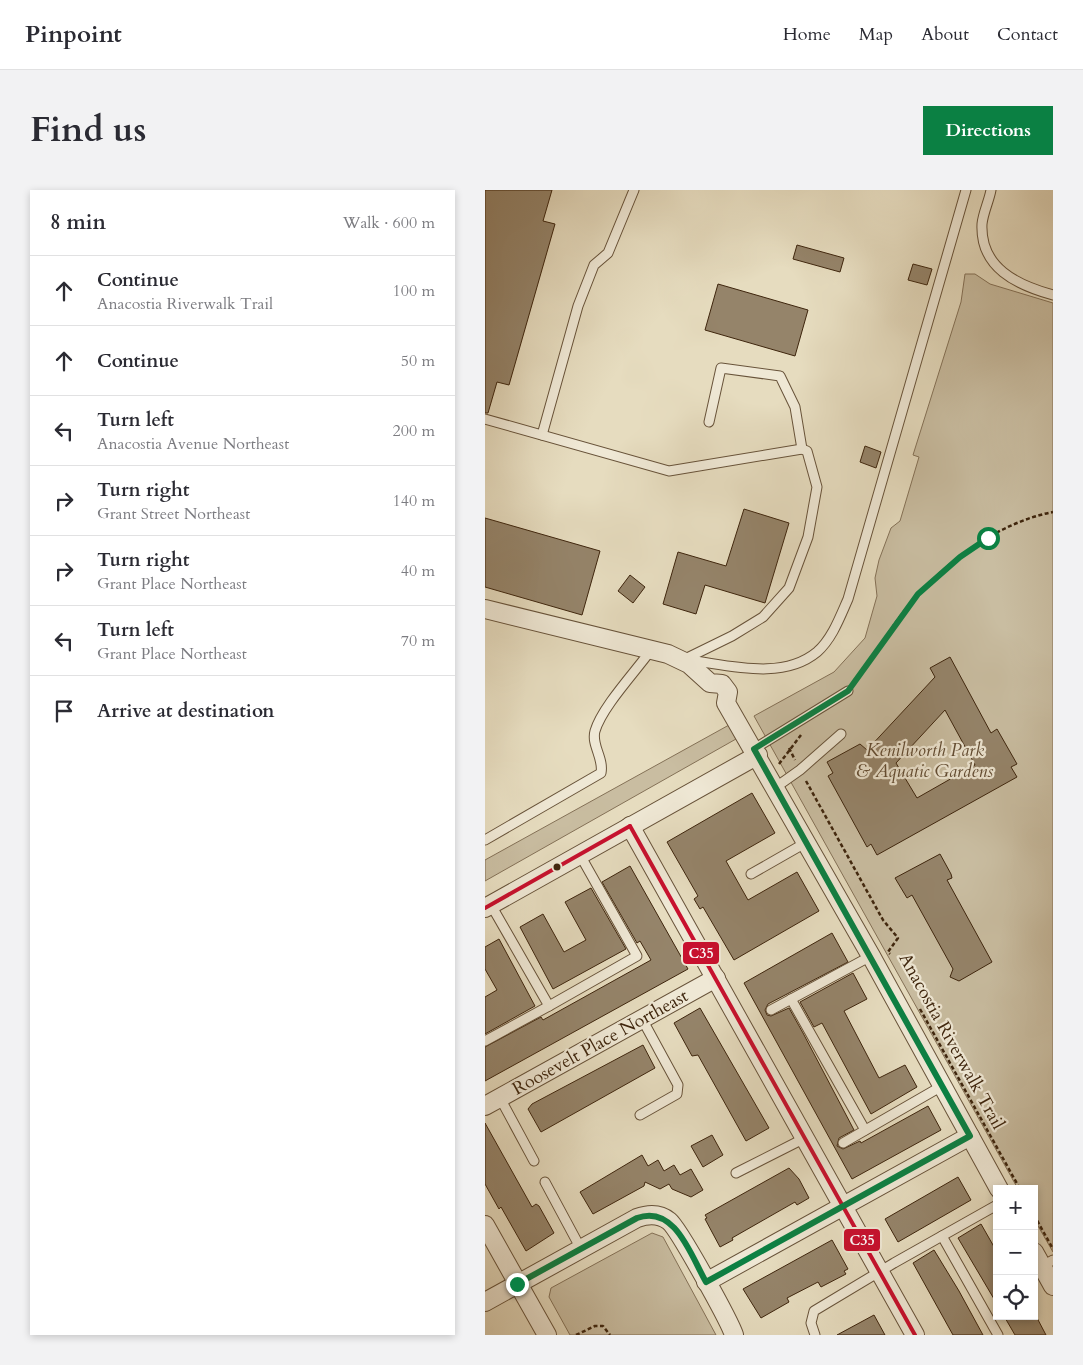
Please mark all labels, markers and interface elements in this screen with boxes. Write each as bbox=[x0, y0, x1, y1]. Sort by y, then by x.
text: Pinpoint bbox=[25, 18, 122, 51]
text: Home bbox=[783, 22, 831, 47]
text: Map bbox=[859, 22, 893, 47]
text: About bbox=[921, 22, 969, 47]
text: Contact bbox=[997, 22, 1058, 47]
text: Find us bbox=[30, 106, 146, 154]
button: Directions bbox=[923, 106, 1053, 155]
text: 8 min bbox=[50, 208, 106, 237]
text: Walk · 600 m bbox=[343, 212, 435, 234]
text: Continue bbox=[97, 267, 179, 293]
icon: ahead bbox=[50, 277, 78, 305]
text: 100 m bbox=[393, 280, 435, 302]
text: Anacostia Riverwalk Trail bbox=[97, 293, 273, 315]
icon: ahead bbox=[50, 347, 78, 375]
text: Continue bbox=[97, 348, 179, 374]
text: 50 m bbox=[401, 350, 435, 372]
text: Turn left bbox=[97, 407, 174, 433]
icon: left bbox=[50, 417, 78, 445]
text: 200 m bbox=[393, 420, 435, 442]
text: Anacostia Avenue Northeast bbox=[97, 433, 289, 455]
text: Turn right bbox=[97, 477, 189, 503]
icon: right bbox=[50, 487, 78, 515]
text: 140 m bbox=[393, 490, 435, 512]
text: Grant Street Northeast bbox=[97, 503, 250, 525]
route start bbox=[977, 527, 1000, 550]
text: Turn right bbox=[97, 547, 189, 573]
icon: right bbox=[50, 557, 78, 585]
text: 40 m bbox=[401, 560, 435, 582]
text: Grant Place Northeast bbox=[97, 573, 247, 595]
text: Turn left bbox=[97, 617, 174, 643]
icon: left bbox=[50, 627, 78, 655]
text: 70 m bbox=[401, 630, 435, 652]
text: Grant Place Northeast bbox=[97, 643, 247, 665]
icon: arrive bbox=[50, 697, 78, 725]
text: Arrive at destination bbox=[97, 698, 274, 724]
park label: Kenilworth Park & Aquatic Gardens bbox=[857, 738, 993, 784]
unlabelled marker bbox=[552, 862, 562, 872]
line badge: C35 bbox=[682, 941, 720, 965]
text: C35 bbox=[688, 944, 714, 963]
street label: Anacostia Riverwalk Trail bbox=[893, 949, 1011, 1134]
street label: Roosevelt Place Northeast bbox=[508, 983, 693, 1101]
map controls bbox=[993, 1185, 1038, 1320]
button: + bbox=[993, 1185, 1038, 1230]
line badge: C35 bbox=[843, 1228, 881, 1252]
button: − bbox=[993, 1230, 1038, 1275]
text: C35 bbox=[849, 1231, 875, 1250]
route end bbox=[506, 1273, 529, 1296]
button: locate bbox=[993, 1275, 1038, 1320]

